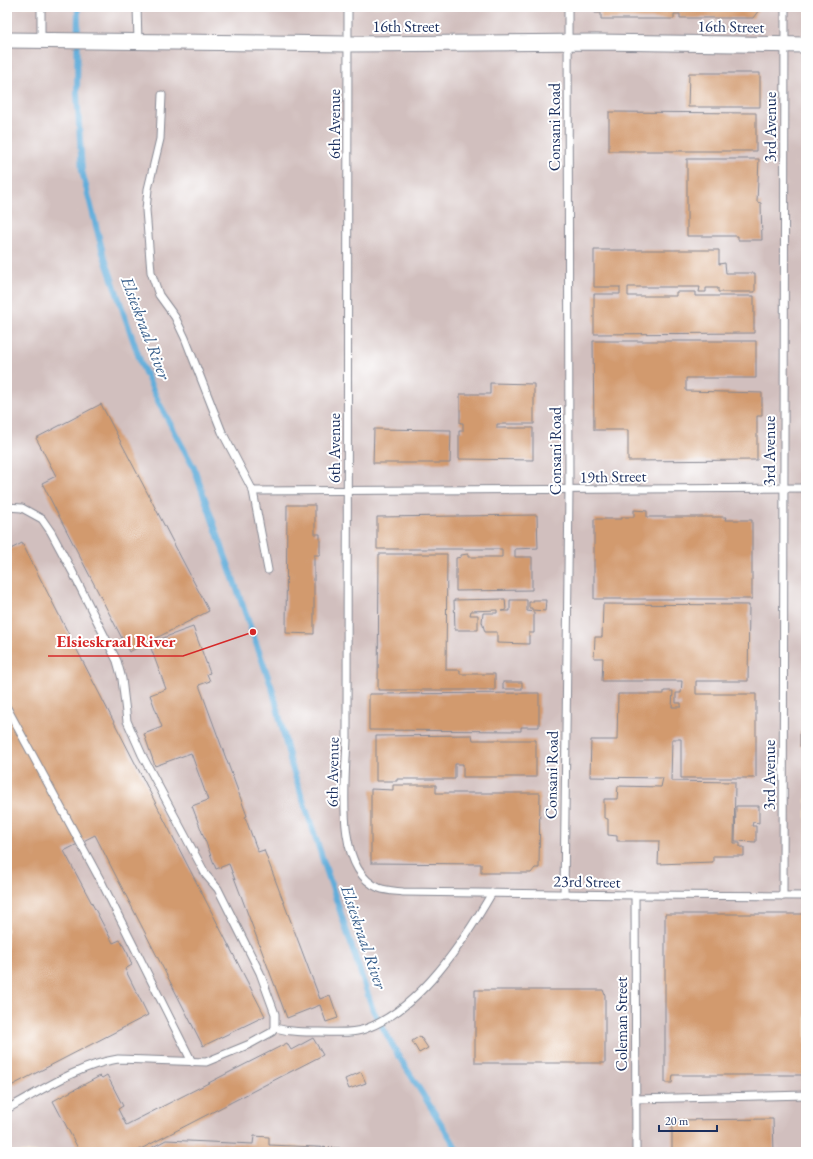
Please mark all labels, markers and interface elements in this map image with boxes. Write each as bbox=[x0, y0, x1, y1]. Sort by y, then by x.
street label: 16th Street bbox=[697, 15, 765, 38]
street label: 16th Street bbox=[373, 16, 439, 37]
street label: Consani Road bbox=[544, 82, 565, 171]
street label: 6th Avenue bbox=[324, 89, 345, 159]
street label: 3rd Avenue bbox=[760, 92, 781, 162]
water label: Elsieskraal River bbox=[116, 273, 176, 384]
street label: Consani Road bbox=[545, 406, 566, 495]
street label: 6th Avenue bbox=[324, 413, 345, 483]
street label: 3rd Avenue bbox=[759, 416, 780, 486]
street label: 19th Street bbox=[579, 465, 647, 488]
callout: Elsieskraal River bbox=[48, 627, 183, 656]
text: Elsieskraal River bbox=[56, 630, 176, 652]
street label: Consani Road bbox=[540, 730, 563, 819]
street label: 6th Avenue bbox=[321, 737, 344, 807]
street label: 3rd Avenue bbox=[759, 740, 780, 810]
street label: 23rd Street bbox=[553, 870, 621, 893]
water label: Elsieskraal River bbox=[336, 881, 393, 993]
street label: Coleman Street bbox=[611, 977, 632, 1071]
scale bar bbox=[659, 1107, 717, 1133]
text: 20 m bbox=[665, 1113, 689, 1129]

